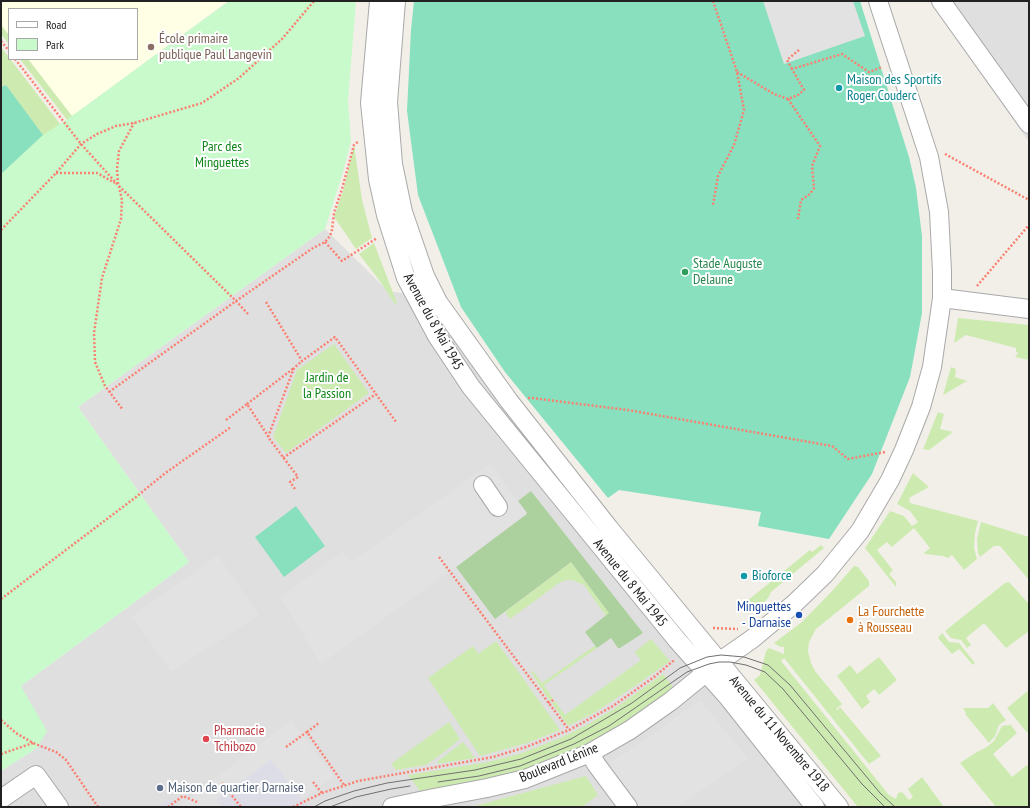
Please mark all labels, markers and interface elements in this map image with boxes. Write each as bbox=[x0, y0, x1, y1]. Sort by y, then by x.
legend bbox=[8, 8, 138, 60]
text: Road bbox=[46, 17, 66, 32]
place label: École primaire publique Paul Langevin bbox=[159, 31, 272, 64]
text: Park bbox=[46, 37, 64, 52]
marker: École primaire publique Paul Langevin bbox=[146, 42, 156, 52]
place label: Maison des Sportifs Roger Couderc bbox=[847, 72, 942, 104]
marker: Maison des Sportifs Roger Couderc bbox=[834, 83, 844, 93]
park label: Parc des Minguettes bbox=[195, 139, 249, 172]
place label: Stade Auguste Delaune bbox=[693, 256, 762, 288]
marker: Stade Auguste Delaune bbox=[680, 267, 690, 277]
street label: Avenue du 8 Mai 1945 bbox=[399, 270, 467, 374]
park label: Jardin de la Passion bbox=[303, 370, 351, 402]
street label: Avenue du 8 Mai 1945 bbox=[589, 536, 671, 630]
place label: Bioforce bbox=[752, 568, 791, 584]
marker: Bioforce bbox=[739, 571, 749, 581]
place label: Minguettes - Darnaise bbox=[737, 599, 791, 632]
place label: La Fourchette à Rousseau bbox=[858, 604, 924, 636]
marker: Minguettes - Darnaise bbox=[794, 610, 804, 620]
marker: La Fourchette à Rousseau bbox=[845, 615, 855, 625]
street label: Avenue du 11 Novembre 1918 bbox=[725, 672, 833, 796]
place label: Pharmacie Tchibozo bbox=[214, 723, 264, 756]
marker: Pharmacie Tchibozo bbox=[201, 734, 211, 744]
street label: Boulevard Lénine bbox=[517, 740, 601, 786]
place label: Maison de quartier Darnaise bbox=[168, 780, 304, 796]
marker: Maison de quartier Darnaise bbox=[155, 783, 165, 793]

